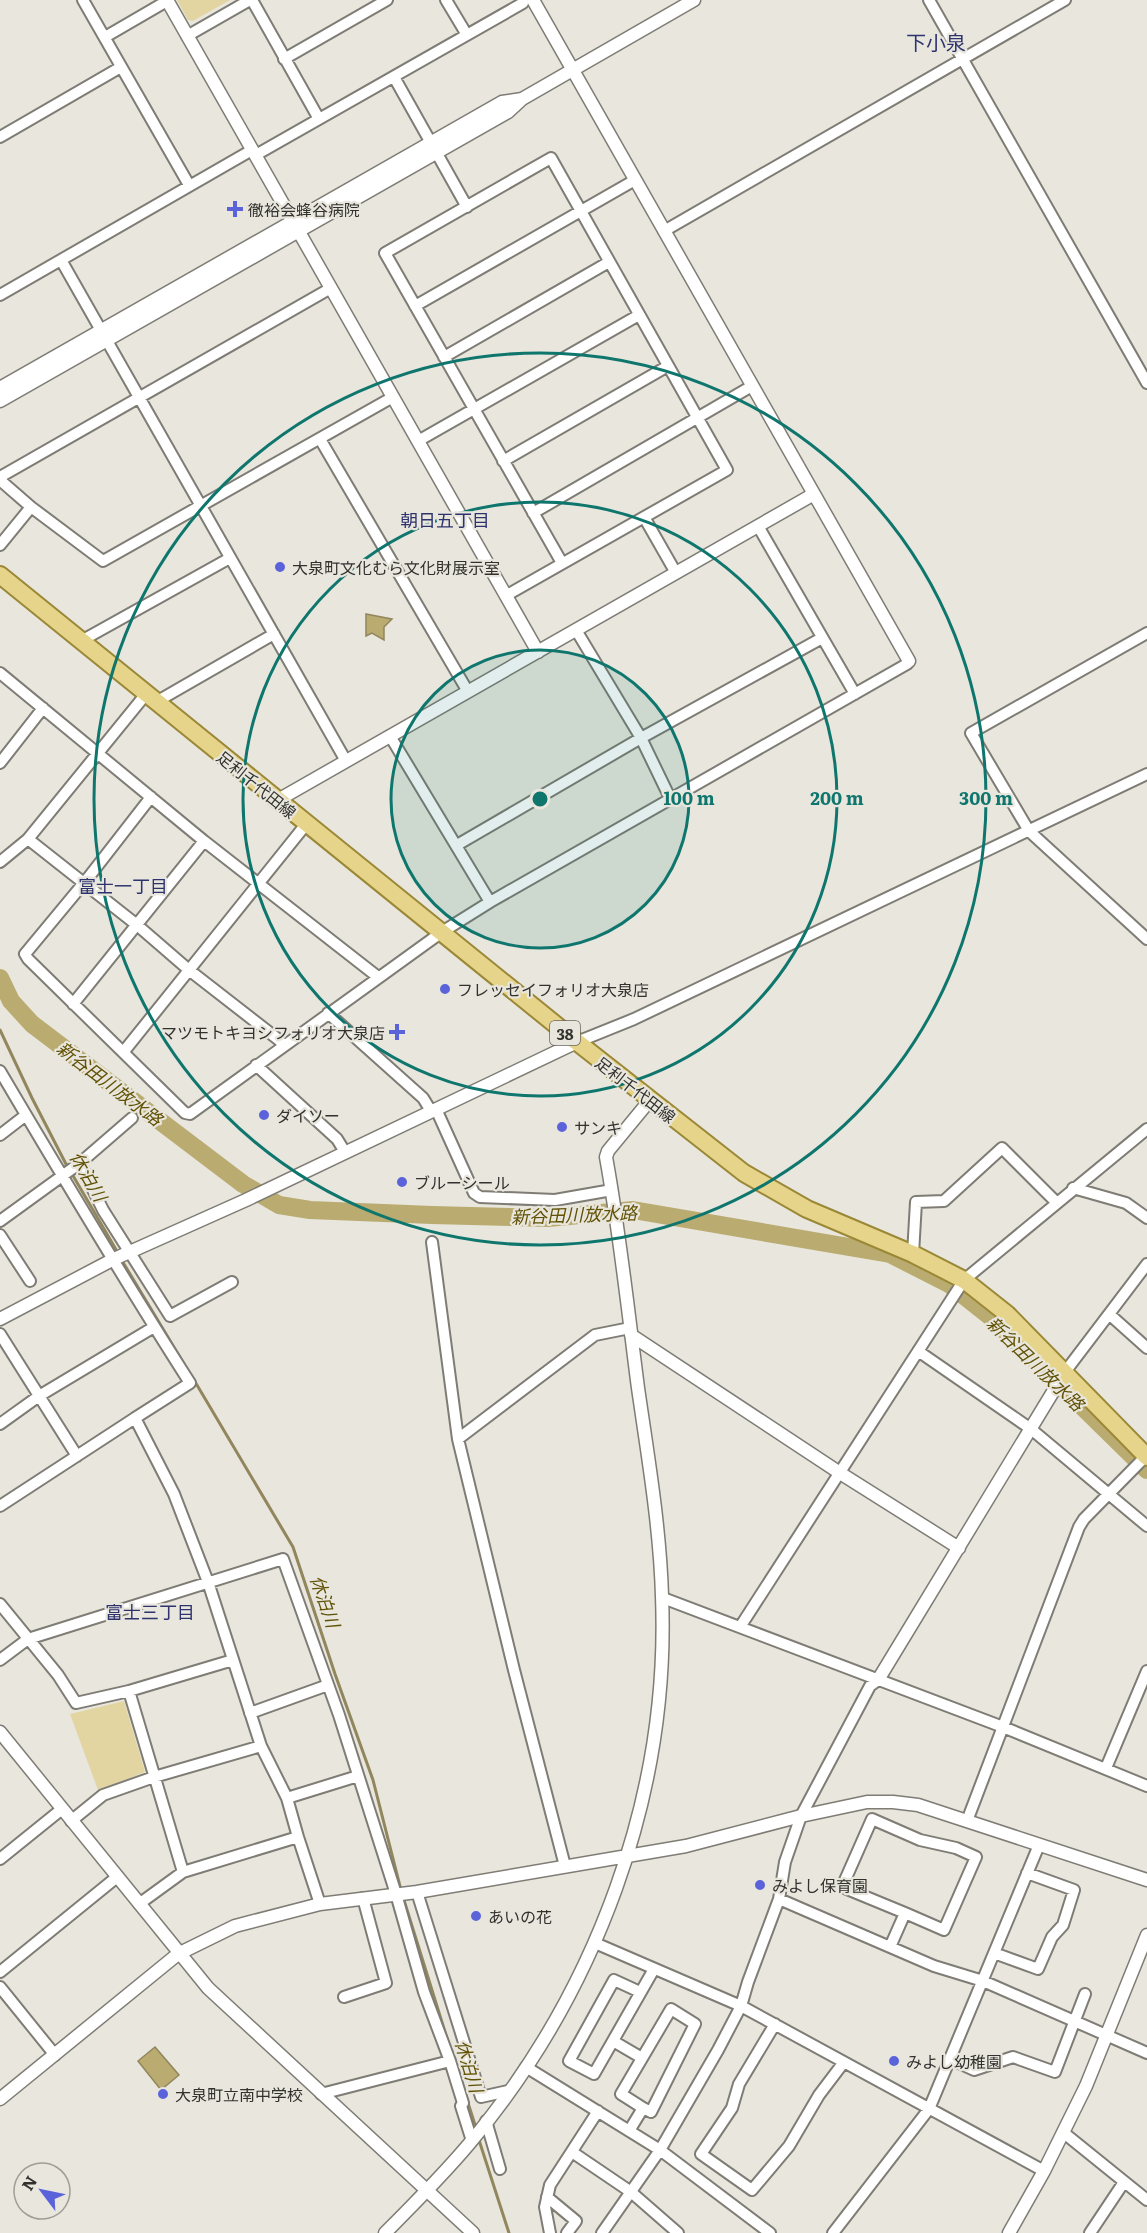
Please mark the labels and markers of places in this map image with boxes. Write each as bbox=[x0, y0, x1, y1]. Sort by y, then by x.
place label: 徹裕会蜂谷病院 bbox=[248, 197, 360, 221]
marker: 徹裕会蜂谷病院 bbox=[226, 200, 244, 218]
place label: 大泉町文化むら文化財展示室 bbox=[292, 555, 500, 579]
marker: 大泉町文化むら文化財展示室 bbox=[273, 560, 287, 574]
centre of rings bbox=[530, 789, 550, 809]
place label: フレッセイフォリオ大泉店 bbox=[457, 977, 649, 1001]
marker: フレッセイフォリオ大泉店 bbox=[438, 982, 452, 996]
place label: マツモトキヨシフォリオ大泉店 bbox=[161, 1020, 385, 1044]
marker: マツモトキヨシフォリオ大泉店 bbox=[390, 1025, 404, 1039]
place label: ダイソー bbox=[276, 1103, 340, 1127]
marker: ダイソー bbox=[257, 1108, 271, 1122]
place label: サンキ bbox=[574, 1115, 622, 1139]
marker: サンキ bbox=[555, 1120, 569, 1134]
place label: ブルーシール bbox=[414, 1170, 510, 1194]
marker: ブルーシール bbox=[395, 1175, 409, 1189]
place label: みよし保育園 bbox=[772, 1873, 868, 1897]
marker: みよし保育園 bbox=[753, 1878, 767, 1892]
place label: あいの花 bbox=[488, 1904, 552, 1928]
marker: あいの花 bbox=[469, 1909, 483, 1923]
place label: みよし幼稚園 bbox=[906, 2049, 1002, 2073]
marker: みよし幼稚園 bbox=[887, 2054, 901, 2068]
place label: 大泉町立南中学校 bbox=[175, 2082, 303, 2106]
marker: 大泉町立南中学校 bbox=[156, 2087, 170, 2101]

